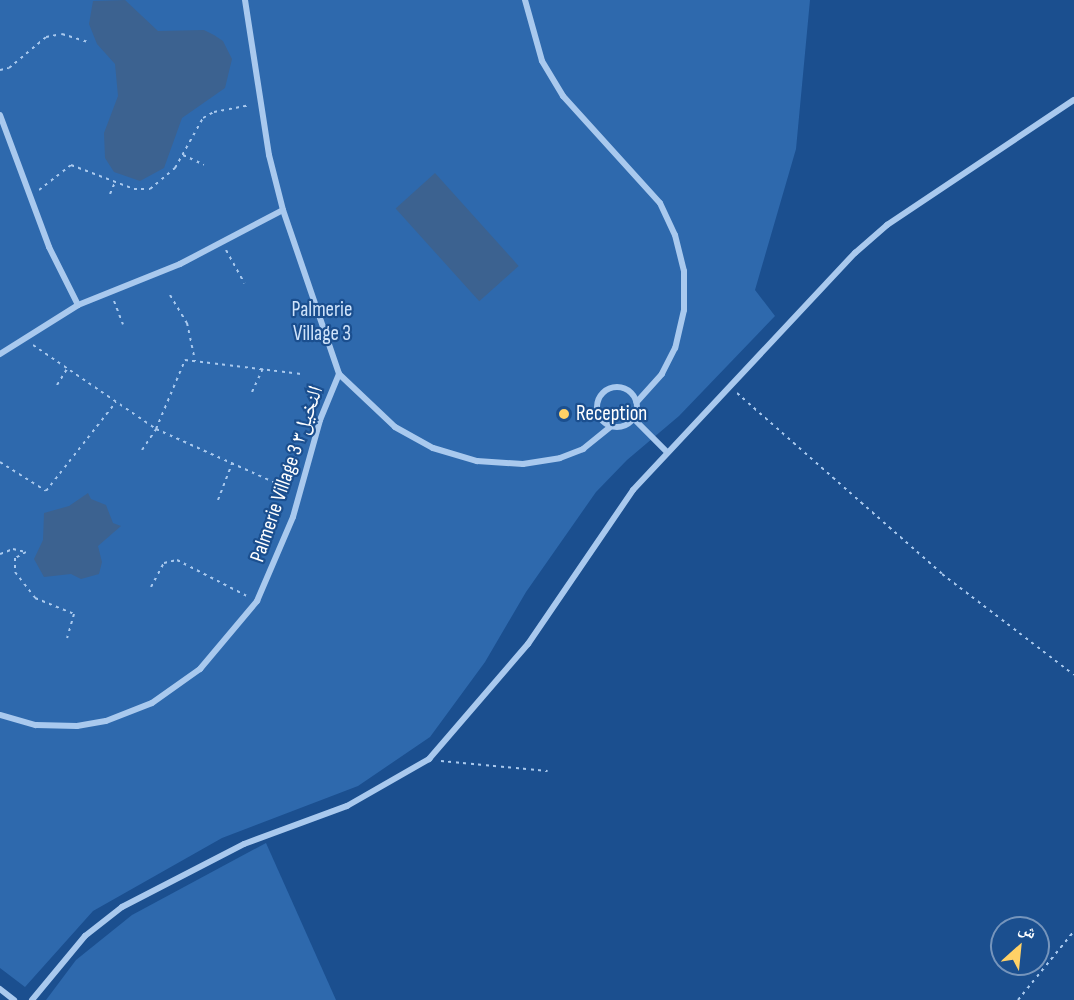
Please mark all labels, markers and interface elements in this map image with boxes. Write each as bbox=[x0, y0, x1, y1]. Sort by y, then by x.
park label: Palmerie Village 3 bbox=[292, 297, 352, 347]
street label: Palmerie Village 3 النخيل٣ bbox=[245, 383, 329, 565]
place label: Reception bbox=[576, 401, 647, 427]
marker: Reception bbox=[557, 407, 571, 421]
north arrow bbox=[990, 916, 1050, 976]
text: ش bbox=[1016, 919, 1039, 944]

